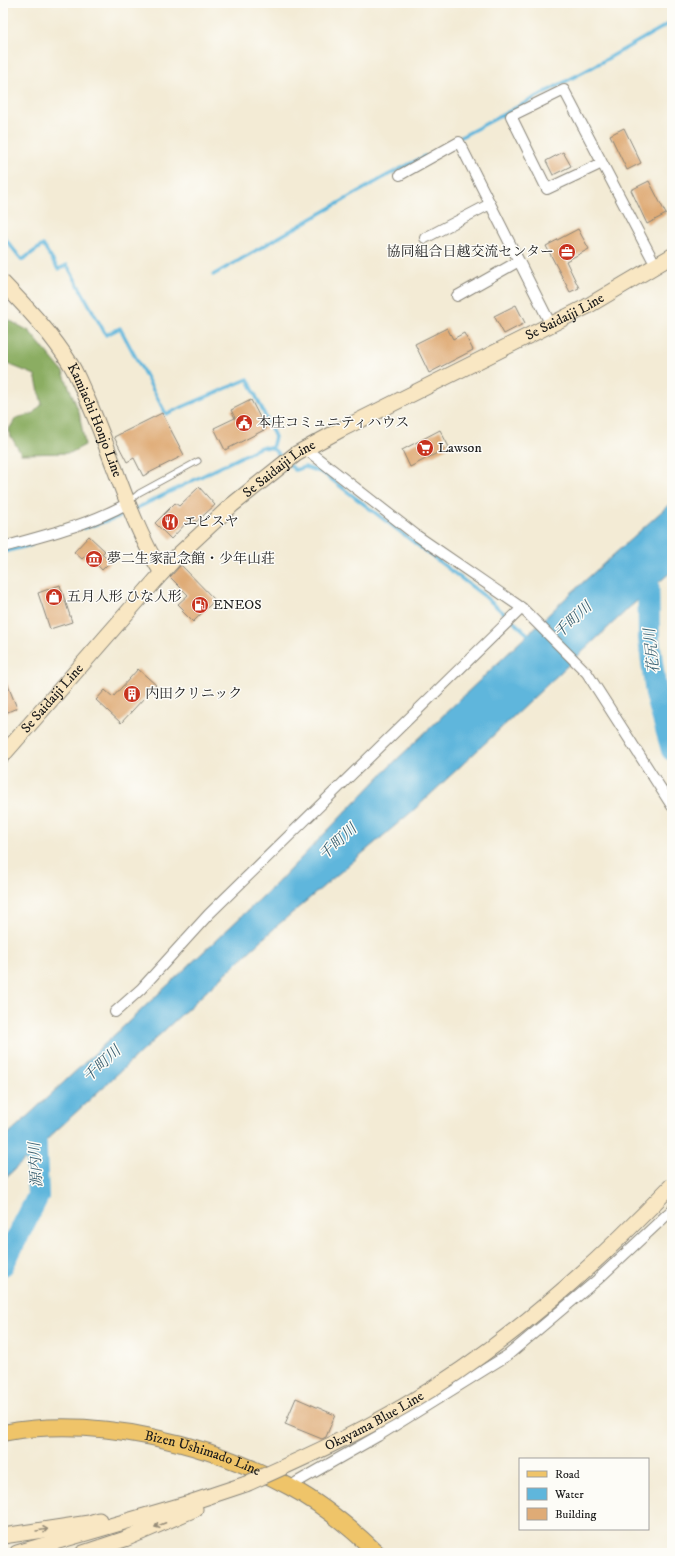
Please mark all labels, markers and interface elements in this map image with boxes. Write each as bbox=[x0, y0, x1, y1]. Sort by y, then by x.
office icon: 協同組合日越交流センター bbox=[557, 242, 577, 262]
place label: 協同組合日越交流センター bbox=[387, 243, 554, 261]
street label: Se Saidaiji Line bbox=[522, 289, 608, 345]
street label: Kamiachi Honjo Line bbox=[63, 360, 126, 480]
public building icon: 本庄コミュニティハウス bbox=[234, 413, 254, 433]
place label: 本庄コミュニティハウス bbox=[257, 414, 409, 432]
street label: Se Saidaiji Line bbox=[239, 436, 319, 502]
supermarket icon: Lawson bbox=[415, 438, 435, 458]
place label: Lawson bbox=[438, 439, 482, 457]
restaurant icon: エビスヤ bbox=[160, 512, 180, 532]
place label: エビスヤ bbox=[183, 513, 239, 531]
museum icon: 夢二生家記念館・少年山荘 bbox=[84, 549, 104, 569]
place label: 夢二生家記念館・少年山荘 bbox=[107, 550, 275, 568]
shop icon: 五月人形 ひな人形 bbox=[44, 587, 64, 607]
place label: 五月人形 ひな人形 bbox=[67, 588, 182, 606]
fuel station icon: ENEOS bbox=[190, 595, 210, 615]
place label: ENEOS bbox=[213, 596, 262, 614]
water label: 千町川 bbox=[550, 596, 597, 642]
water label: 花尻川 bbox=[640, 626, 664, 674]
street label: Se Saidaiji Line bbox=[17, 660, 88, 737]
building icon: 内田クリニック bbox=[122, 684, 142, 704]
place label: 内田クリニック bbox=[145, 685, 242, 703]
water label: 千町川 bbox=[315, 818, 362, 864]
water label: 千町川 bbox=[79, 1040, 126, 1086]
water label: 源内川 bbox=[25, 1140, 47, 1188]
street label: Okayama Blue Line bbox=[322, 1387, 427, 1455]
street label: Bizen Ushimado Line bbox=[143, 1427, 264, 1480]
legend bbox=[519, 1458, 649, 1530]
text: Road bbox=[555, 1467, 580, 1482]
text: Water bbox=[554, 1487, 584, 1502]
text: Building bbox=[555, 1507, 596, 1522]
one-way arrow bbox=[155, 1521, 167, 1529]
one-way arrow bbox=[35, 1526, 48, 1534]

